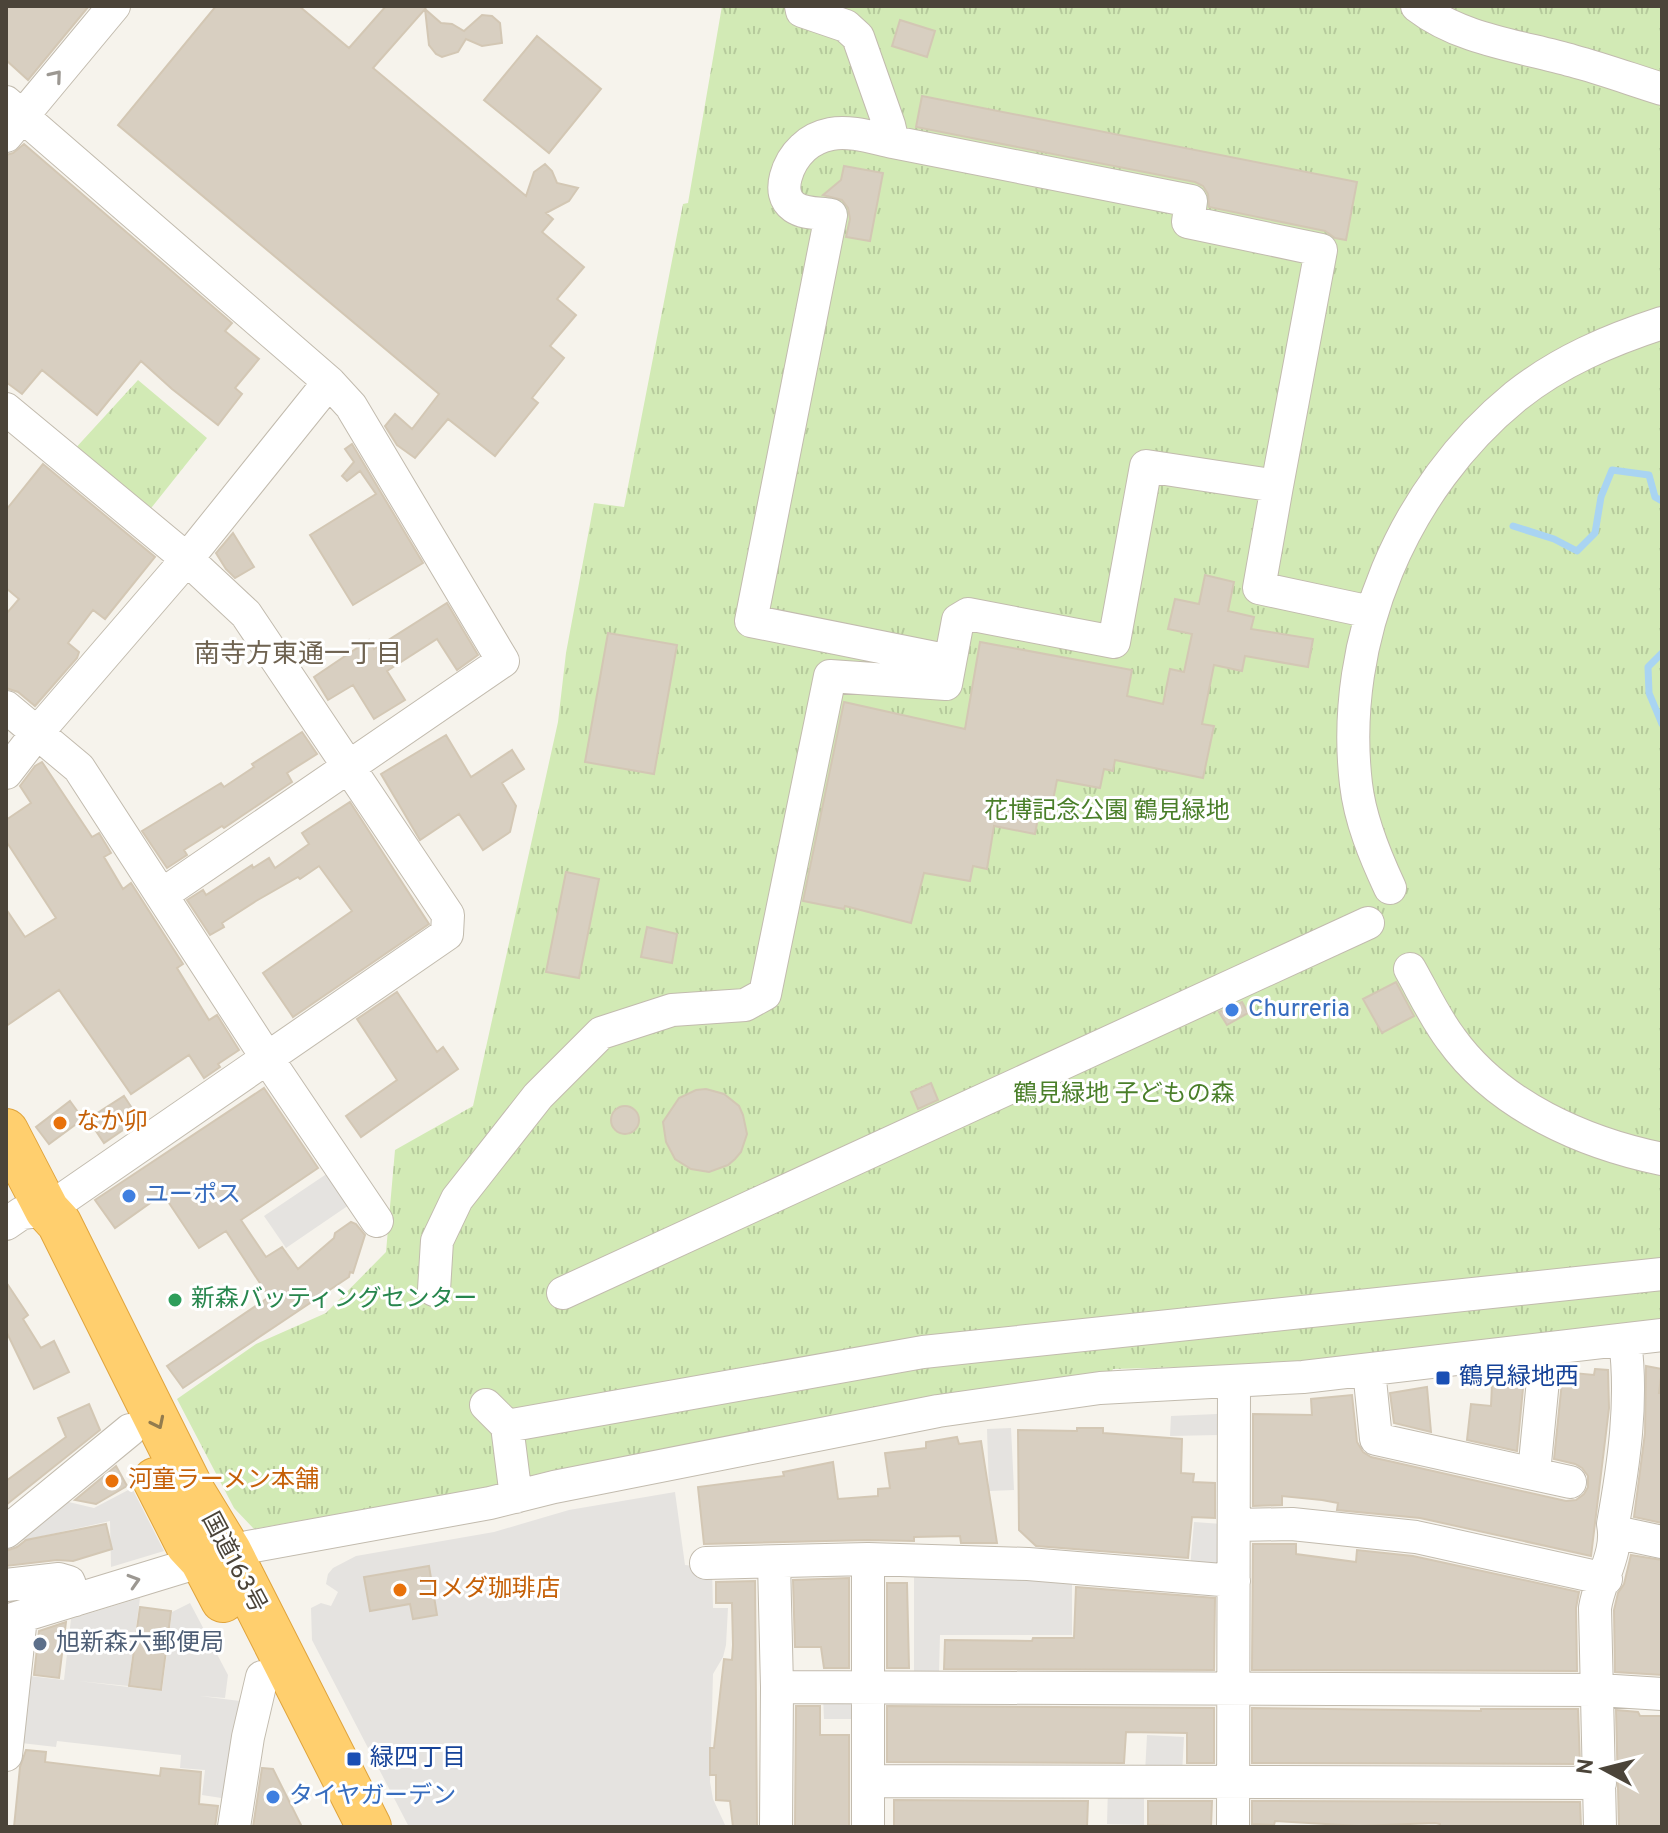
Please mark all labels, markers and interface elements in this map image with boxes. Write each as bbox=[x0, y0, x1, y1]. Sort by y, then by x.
one-way arrow bbox=[46, 71, 61, 85]
district label: 南寺方東通一丁目 bbox=[194, 639, 402, 672]
park label: 花博記念公園 鶴見緑地 bbox=[984, 797, 1230, 827]
place label: Churreria bbox=[1248, 995, 1350, 1025]
marker: Churreria bbox=[1223, 1001, 1241, 1019]
park label: 鶴見緑地 子どもの森 bbox=[1013, 1080, 1235, 1110]
place label: なか卯 bbox=[76, 1108, 148, 1138]
marker: なか卯 bbox=[51, 1114, 69, 1132]
place label: ユーポス bbox=[145, 1181, 241, 1211]
marker: ユーポス bbox=[120, 1187, 138, 1205]
place label: 新森バッティングセンター bbox=[191, 1285, 478, 1315]
marker: 新森バッティングセンター bbox=[166, 1291, 184, 1309]
place label: 鶴見緑地西 bbox=[1459, 1363, 1579, 1393]
marker: 鶴見緑地西 bbox=[1434, 1369, 1452, 1387]
one-way arrow bbox=[148, 1414, 164, 1429]
place label: 河童ラーメン本舗 bbox=[128, 1466, 319, 1496]
marker: 河童ラーメン本舗 bbox=[103, 1472, 121, 1490]
street label: 国道163号 bbox=[194, 1508, 272, 1618]
one-way arrow bbox=[127, 1574, 140, 1590]
place label: コメダ珈琲店 bbox=[416, 1575, 560, 1605]
marker: コメダ珈琲店 bbox=[391, 1581, 409, 1599]
place label: 旭新森六郵便局 bbox=[56, 1629, 224, 1659]
marker: 旭新森六郵便局 bbox=[31, 1635, 49, 1653]
north arrow bbox=[1564, 1729, 1644, 1809]
place label: 緑四丁目 bbox=[370, 1744, 466, 1774]
marker: 緑四丁目 bbox=[345, 1750, 363, 1768]
text: N bbox=[1572, 1757, 1601, 1776]
place label: タイヤガーデン bbox=[289, 1782, 456, 1812]
marker: タイヤガーデン bbox=[264, 1788, 282, 1806]

